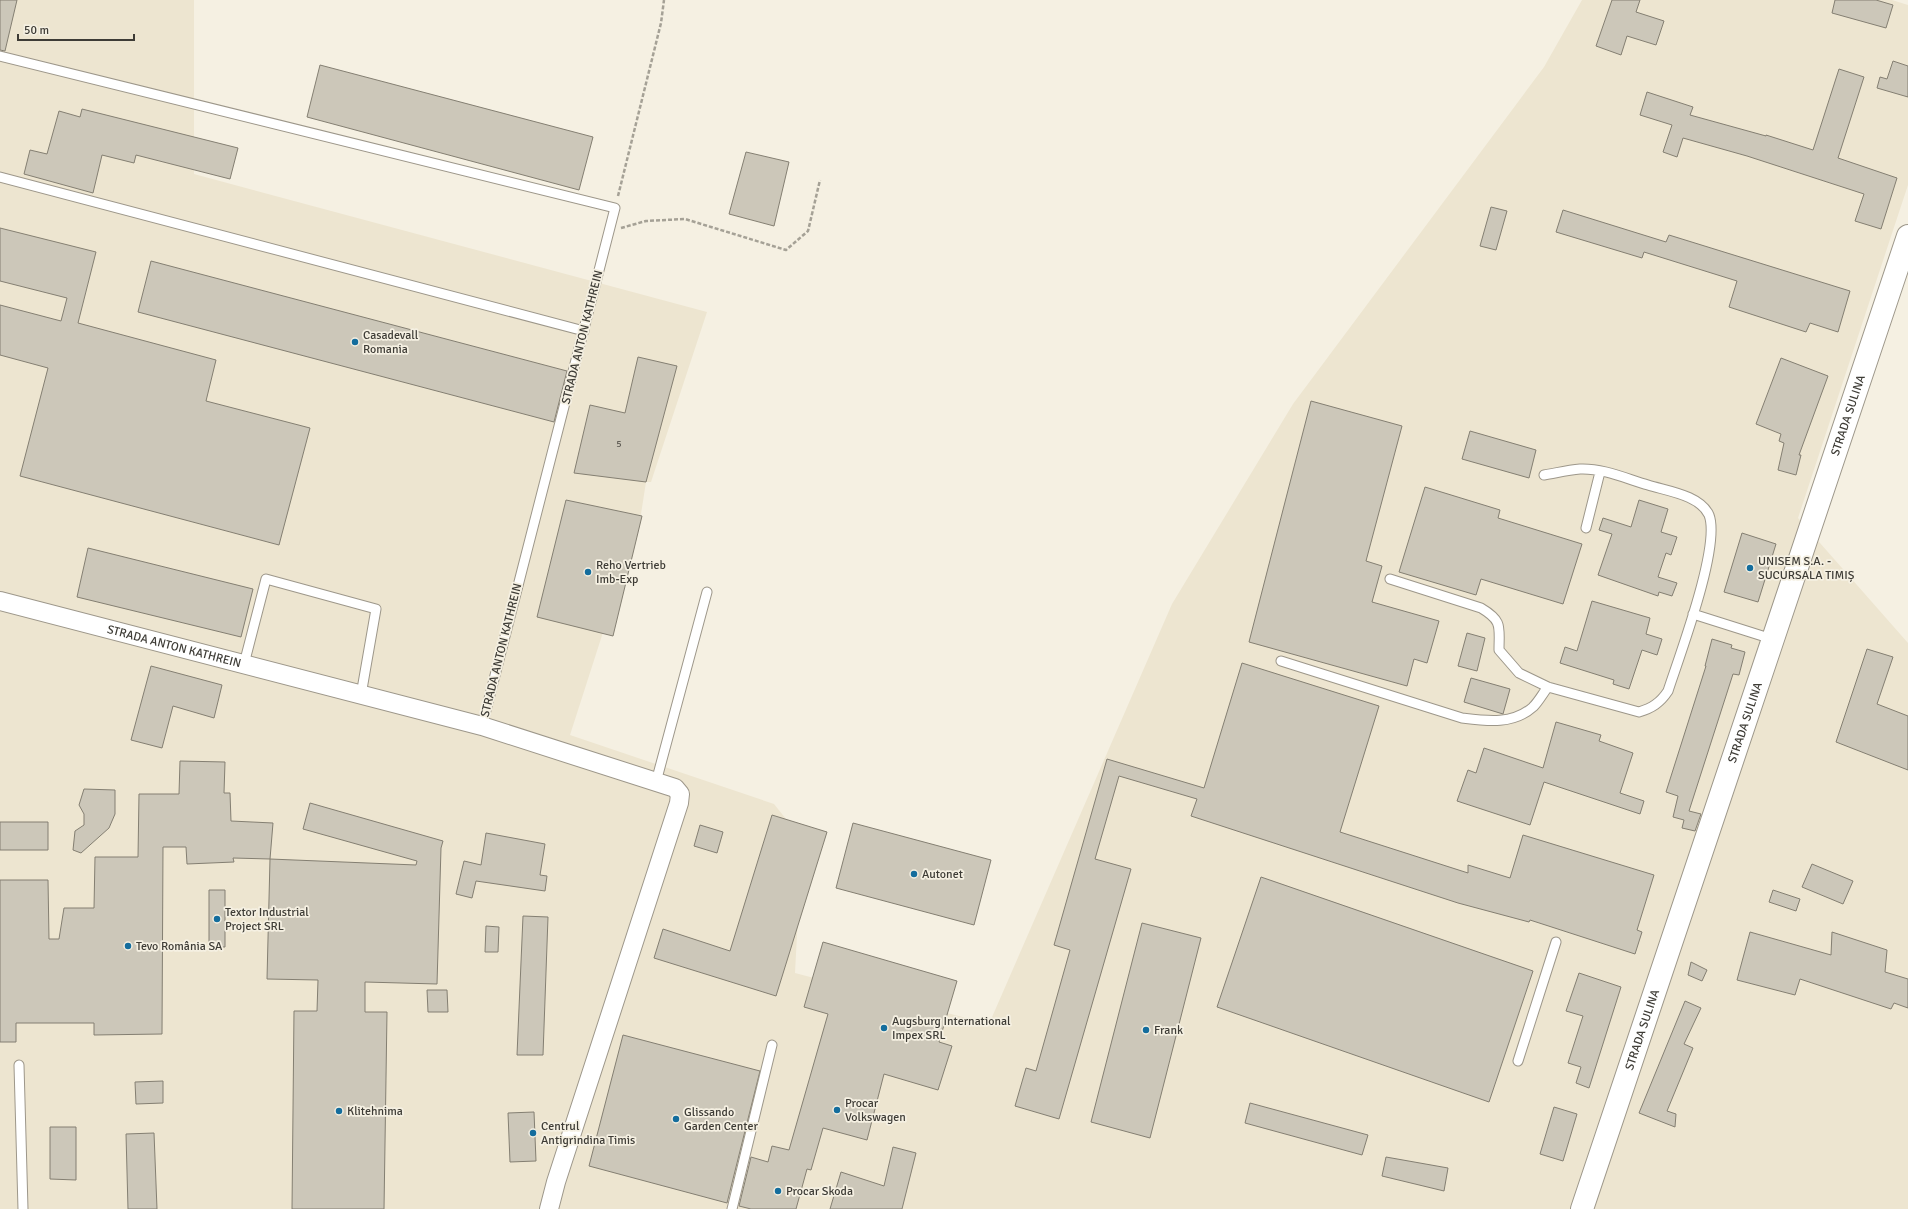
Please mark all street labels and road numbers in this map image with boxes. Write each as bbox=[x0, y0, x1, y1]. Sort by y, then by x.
street label: STRADA ANTON KATHREIN bbox=[559, 269, 606, 406]
street label: STRADA SULINA bbox=[1828, 373, 1869, 458]
street label: STRADA ANTON KATHREIN bbox=[478, 582, 525, 719]
street label: STRADA ANTON KATHREIN bbox=[106, 622, 243, 671]
street label: STRADA SULINA bbox=[1725, 680, 1766, 765]
street label: STRADA SULINA bbox=[1622, 987, 1663, 1072]

